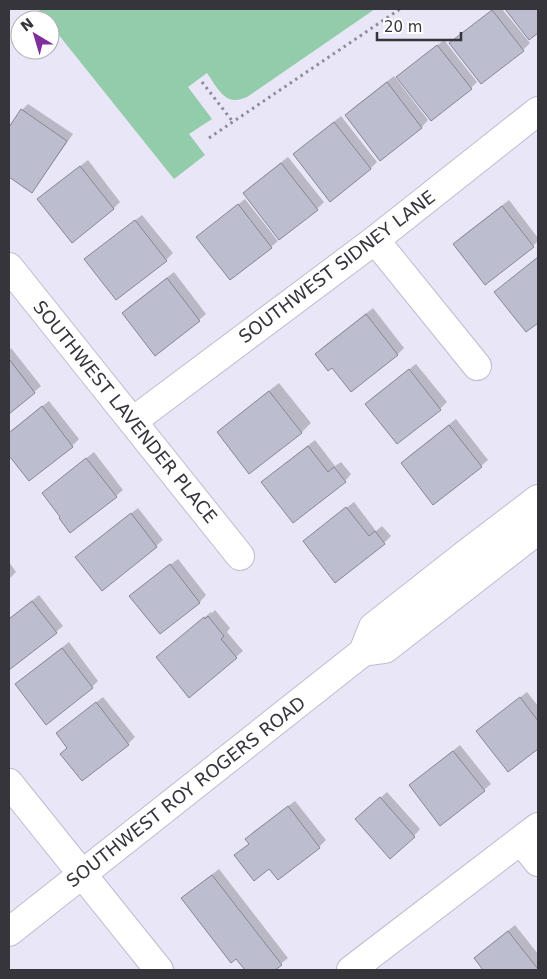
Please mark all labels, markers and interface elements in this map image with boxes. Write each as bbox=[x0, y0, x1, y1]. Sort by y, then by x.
north arrow bbox=[10, 10, 60, 60]
scale bar bbox=[377, 10, 461, 42]
text: N bbox=[17, 15, 37, 35]
text: 20 m bbox=[384, 18, 422, 36]
street label: SOUTHWEST SIDNEY LANE bbox=[234, 186, 439, 347]
street label: SOUTHWEST LAVENDER PLACE bbox=[29, 296, 222, 527]
street label: SOUTHWEST ROY ROGERS ROAD bbox=[62, 692, 309, 891]

